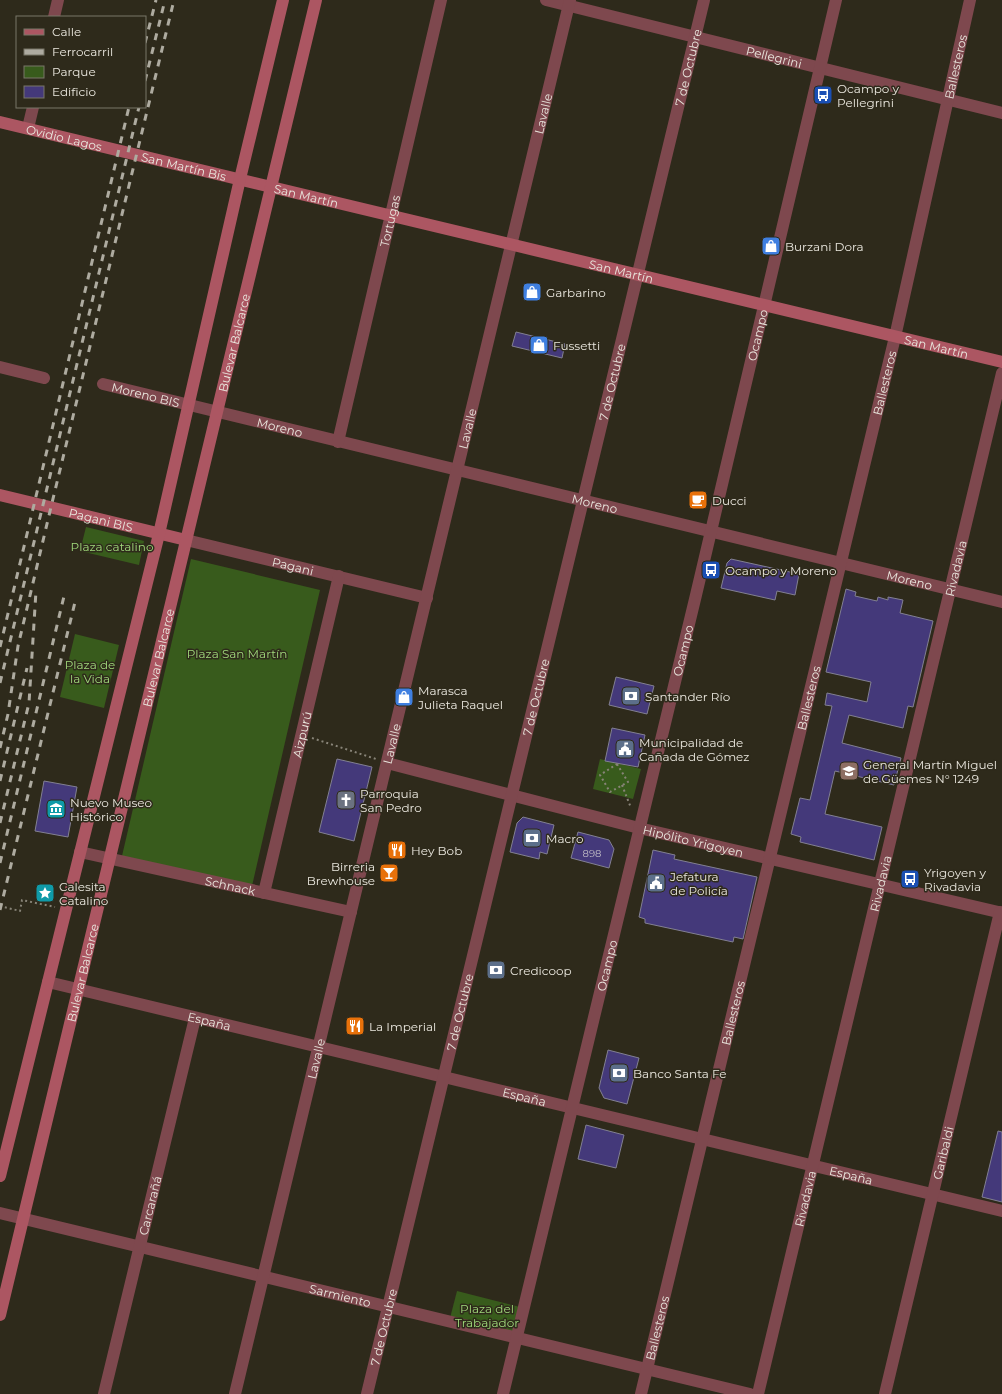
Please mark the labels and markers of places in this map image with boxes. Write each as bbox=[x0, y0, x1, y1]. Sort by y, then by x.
place label: Ocampo y Pellegrini bbox=[837, 81, 899, 110]
bus stop icon: Ocampo y Pellegrini bbox=[812, 84, 834, 106]
shop icon: Burzani Dora bbox=[760, 235, 782, 257]
place label: Burzani Dora bbox=[785, 239, 863, 254]
shop icon: Garbarino bbox=[521, 281, 543, 303]
place label: Garbarino bbox=[546, 285, 606, 300]
shop icon: Fussetti bbox=[528, 334, 550, 356]
place label: Fussetti bbox=[553, 338, 600, 353]
cafe icon: Ducci bbox=[687, 489, 709, 511]
place label: Ducci bbox=[712, 493, 747, 508]
bus stop icon: Ocampo y Moreno bbox=[700, 559, 722, 581]
place label: Ocampo y Moreno bbox=[725, 563, 837, 578]
place label: Marasca Julieta Raquel bbox=[417, 683, 503, 712]
bank icon: Santander Río bbox=[620, 685, 642, 707]
shop icon: Marasca Julieta Raquel bbox=[393, 686, 415, 708]
place label: Santander Río bbox=[645, 689, 730, 704]
place label: Municipalidad de Cañada de Gómez bbox=[639, 735, 749, 764]
public building icon: Municipalidad de Cañada de Gómez bbox=[614, 738, 636, 760]
place label: General Martín Miguel de Güemes N° 1249 bbox=[863, 757, 997, 786]
school or university icon: General Martín Miguel de Güemes N° 1249 bbox=[838, 760, 860, 782]
place label: Parroquia San Pedro bbox=[360, 786, 422, 815]
church icon: Parroquia San Pedro bbox=[335, 789, 357, 811]
place label: Nuevo Museo Histórico bbox=[70, 795, 152, 824]
museum icon: Nuevo Museo Histórico bbox=[45, 798, 67, 820]
bank icon: Macro bbox=[521, 827, 543, 849]
place label: Macro bbox=[546, 831, 583, 846]
restaurant icon: Hey Bob bbox=[386, 839, 408, 861]
place label: Hey Bob bbox=[411, 843, 462, 858]
place label: Birreria Brewhouse bbox=[307, 859, 375, 888]
bar icon: Birreria Brewhouse bbox=[378, 862, 400, 884]
place label: Yrigoyen y Rivadavia bbox=[924, 865, 986, 894]
bus stop icon: Yrigoyen y Rivadavia bbox=[899, 868, 921, 890]
place label: Jefatura de Policía bbox=[669, 869, 728, 898]
public building icon: Jefatura de Policía bbox=[645, 872, 667, 894]
place label: Calesita Catalino bbox=[59, 879, 108, 908]
place icon: Calesita Catalino bbox=[34, 882, 56, 904]
bank icon: Credicoop bbox=[485, 959, 507, 981]
place label: Credicoop bbox=[510, 963, 572, 978]
restaurant icon: La Imperial bbox=[344, 1015, 366, 1037]
place label: La Imperial bbox=[369, 1019, 436, 1034]
bank icon: Banco Santa Fe bbox=[608, 1062, 630, 1084]
place label: Banco Santa Fe bbox=[633, 1066, 727, 1081]

